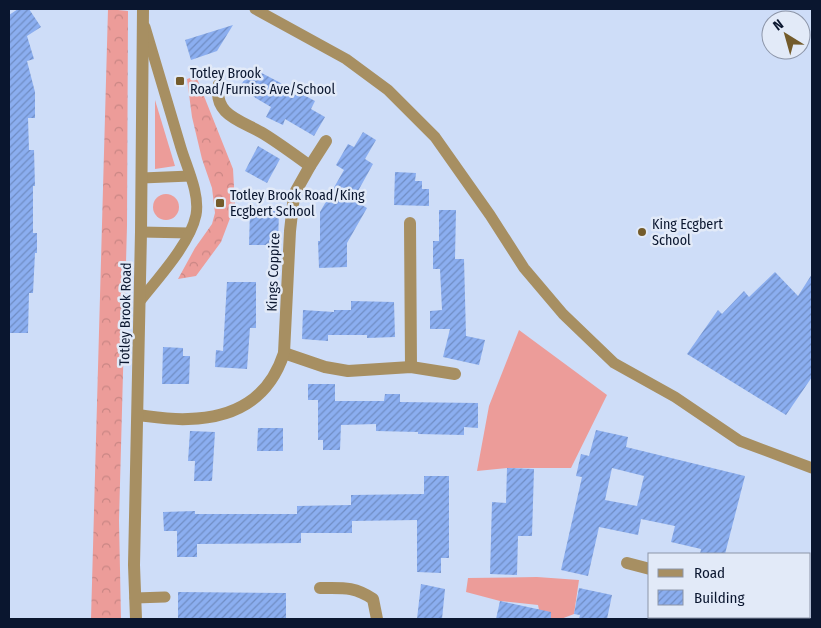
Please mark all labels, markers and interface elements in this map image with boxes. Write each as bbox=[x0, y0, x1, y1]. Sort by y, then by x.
north arrow bbox=[761, 10, 811, 60]
text: N bbox=[770, 16, 787, 34]
place label: Totley Brook Road/Furniss Ave/School bbox=[190, 65, 335, 98]
marker: Totley Brook Road/Furniss Ave/School bbox=[174, 75, 186, 87]
place label: Totley Brook Road/King Ecgbert School bbox=[230, 187, 365, 220]
marker: Totley Brook Road/King Ecgbert School bbox=[214, 197, 226, 209]
place label: King Ecgbert School bbox=[652, 216, 723, 249]
marker: King Ecgbert School bbox=[636, 226, 648, 238]
street label: Kings Coppice bbox=[264, 232, 283, 312]
street label: Totley Brook Road bbox=[116, 262, 135, 366]
legend bbox=[648, 553, 811, 618]
text: Road bbox=[694, 564, 725, 582]
text: Building bbox=[694, 589, 745, 607]

